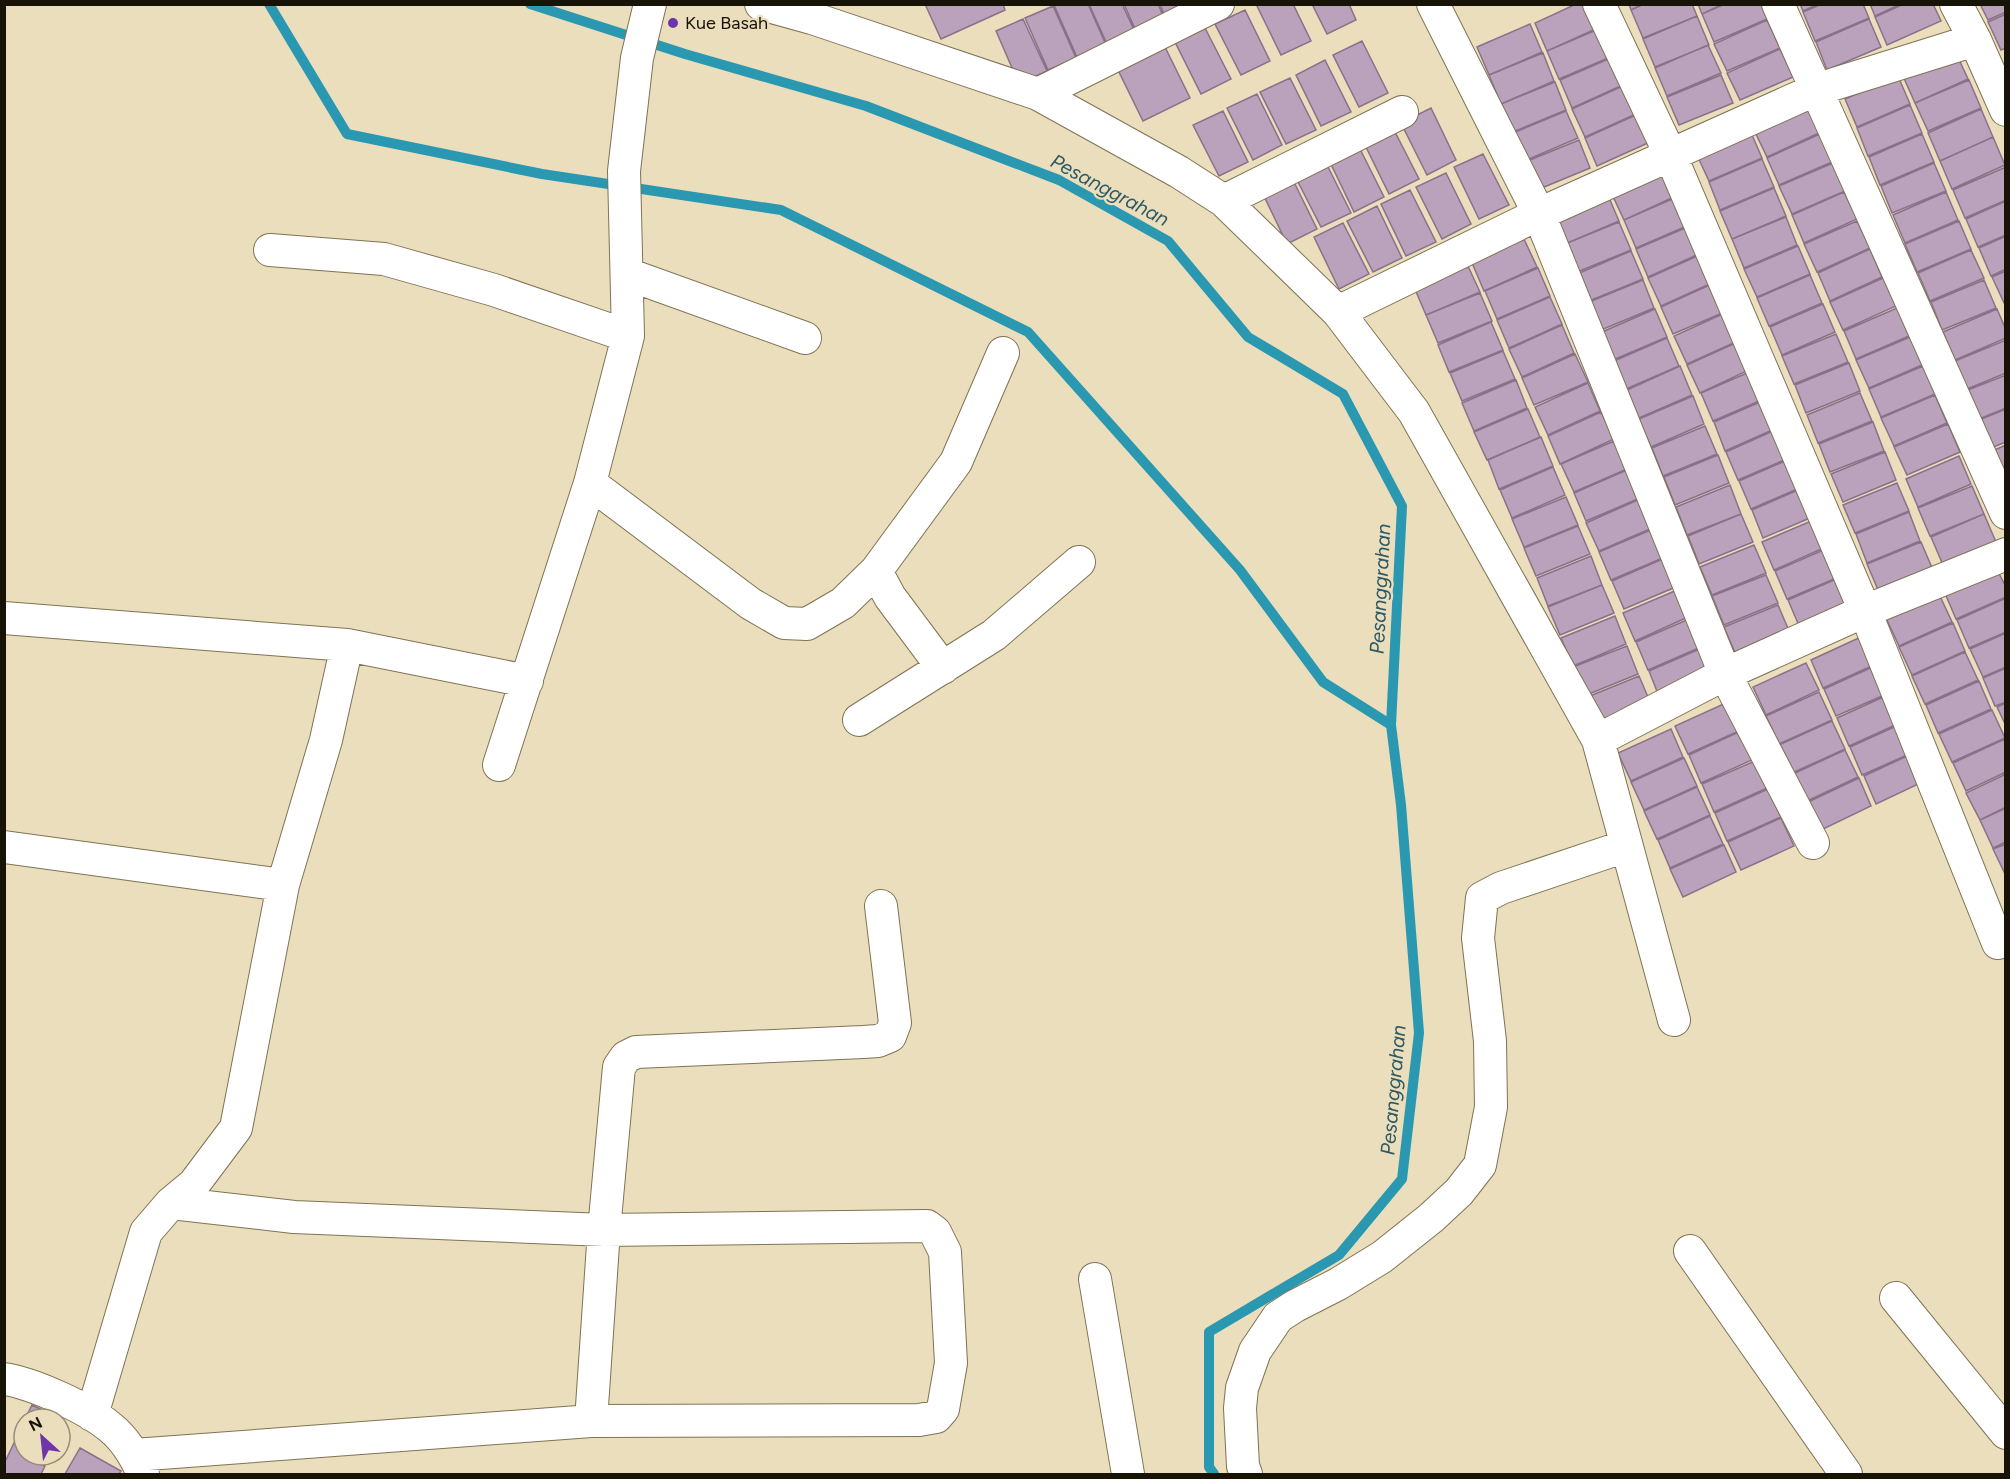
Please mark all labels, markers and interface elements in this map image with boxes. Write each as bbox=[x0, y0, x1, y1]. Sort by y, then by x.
place label: Kue Basah bbox=[685, 12, 768, 34]
marker: Kue Basah bbox=[666, 16, 680, 30]
water label: Pesanggrahan bbox=[1047, 149, 1173, 231]
water label: Pesanggrahan bbox=[1365, 523, 1395, 655]
water label: Pesanggrahan bbox=[1375, 1024, 1411, 1156]
north arrow bbox=[12, 1407, 72, 1467]
text: N bbox=[26, 1413, 45, 1435]

